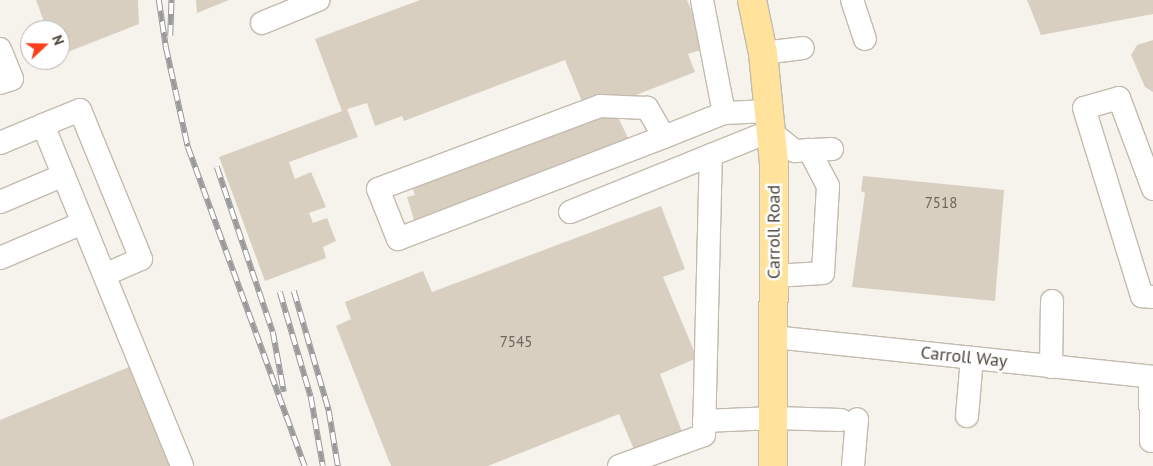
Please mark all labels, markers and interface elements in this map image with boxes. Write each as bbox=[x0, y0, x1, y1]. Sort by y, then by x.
north arrow bbox=[20, 20, 70, 70]
text: N bbox=[48, 32, 68, 47]
street label: Carroll Road bbox=[763, 185, 785, 279]
house number: 7518 bbox=[925, 194, 957, 212]
house number: 7545 bbox=[500, 333, 532, 351]
street label: Carroll Way bbox=[919, 342, 1009, 372]

